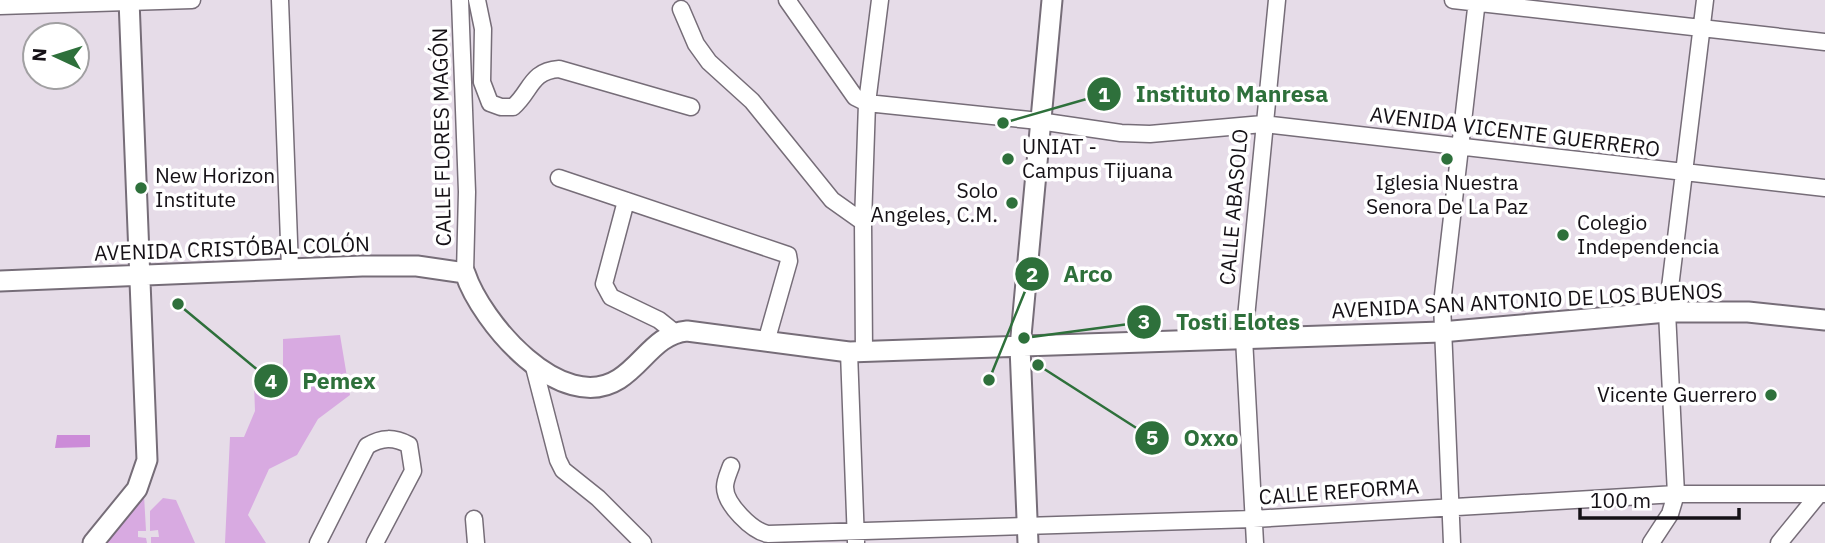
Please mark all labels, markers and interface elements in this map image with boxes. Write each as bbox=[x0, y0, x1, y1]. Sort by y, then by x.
north arrow bbox=[21, 21, 91, 91]
street label: CALLE FLORES MAGÓN bbox=[425, 27, 457, 247]
text: N bbox=[27, 47, 51, 63]
callout: Instituto Manresa bbox=[1086, 72, 1342, 116]
text: Instituto Manresa bbox=[1136, 78, 1328, 108]
text: 1 bbox=[1098, 80, 1111, 108]
street label: AVENIDA VICENTE GUERRERO bbox=[1369, 99, 1662, 163]
street label: CALLE ABASOLO bbox=[1212, 127, 1254, 286]
place label: UNIAT - Campus Tijuana bbox=[1022, 132, 1173, 184]
marker: UNIAT - Campus Tijuana bbox=[1000, 151, 1016, 167]
marker: Iglesia Nuestra Senora De La Paz bbox=[1439, 151, 1455, 167]
place label: New Horizon Institute bbox=[155, 161, 275, 213]
place label: Iglesia Nuestra Senora De La Paz bbox=[1366, 168, 1528, 220]
place label: Solo Angeles, C.M. bbox=[871, 176, 998, 228]
marker: New Horizon Institute bbox=[133, 180, 149, 196]
marker: Solo Angeles, C.M. bbox=[1004, 195, 1020, 211]
place label: Colegio Independencia bbox=[1577, 208, 1719, 260]
marker: Colegio Independencia bbox=[1555, 227, 1571, 243]
street label: AVENIDA CRISTÓBAL COLÓN bbox=[94, 229, 370, 267]
callout: Arco bbox=[1014, 252, 1127, 296]
text: Arco bbox=[1063, 258, 1113, 288]
text: 2 bbox=[1026, 260, 1038, 288]
street label: AVENIDA SAN ANTONIO DE LOS BUENOS bbox=[1331, 276, 1723, 324]
callout: Tosti Elotes bbox=[1127, 300, 1314, 344]
text: Tosti Elotes bbox=[1176, 306, 1300, 336]
text: 3 bbox=[1138, 307, 1150, 335]
callout: Pemex bbox=[253, 359, 390, 403]
text: Pemex bbox=[302, 365, 376, 395]
text: 4 bbox=[265, 367, 277, 395]
place label: Vicente Guerrero bbox=[1597, 380, 1757, 408]
marker: Vicente Guerrero bbox=[1763, 387, 1779, 403]
callout: Oxxo bbox=[1135, 416, 1253, 460]
text: Oxxo bbox=[1184, 422, 1238, 452]
text: 5 bbox=[1146, 423, 1158, 451]
street label: CALLE REFORMA bbox=[1258, 471, 1420, 511]
scale bar bbox=[1580, 476, 1739, 520]
text: 100 m bbox=[1590, 486, 1651, 514]

